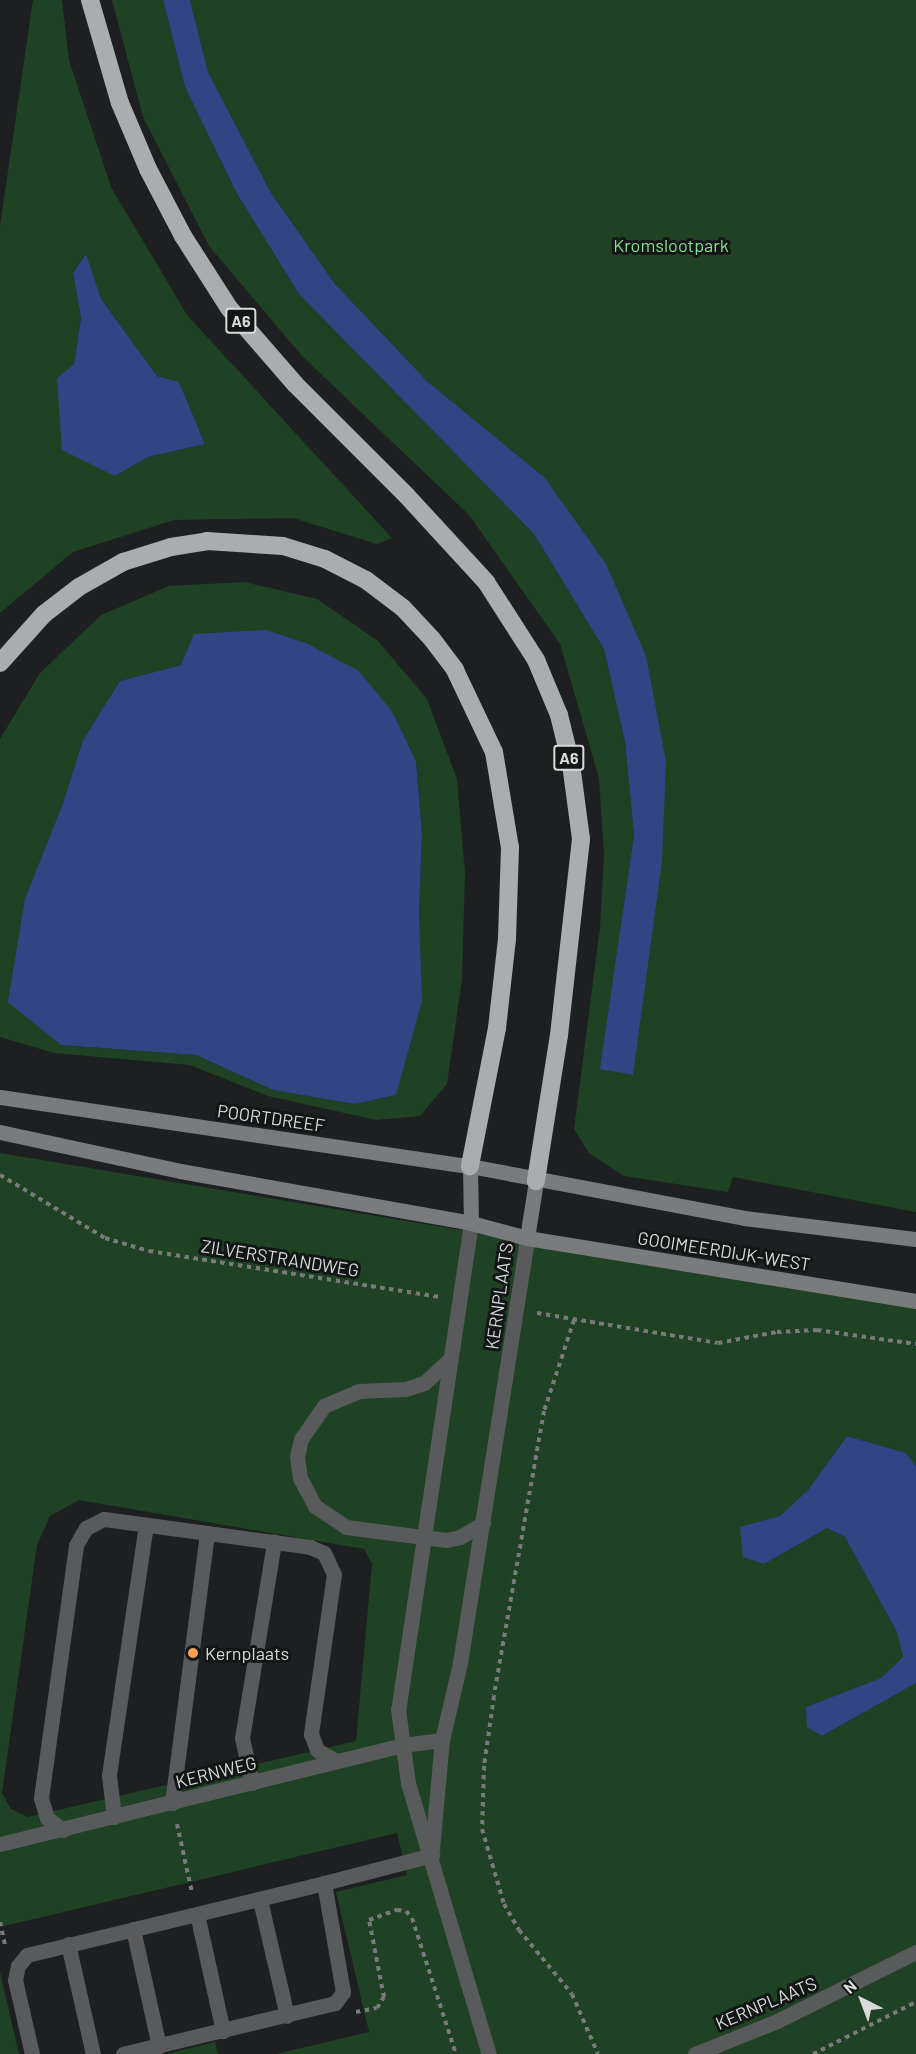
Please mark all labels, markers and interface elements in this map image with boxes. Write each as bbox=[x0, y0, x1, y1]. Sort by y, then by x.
park label: Kromslootpark bbox=[613, 234, 729, 256]
road number: A6 bbox=[224, 308, 258, 334]
road number: A6 bbox=[552, 745, 586, 771]
street label: POORTDREEF bbox=[216, 1100, 326, 1136]
street label: GOOIMEERDIJK-WEST bbox=[636, 1227, 812, 1275]
street label: ZILVERSTRANDWEG bbox=[199, 1235, 361, 1281]
street label: KERNPLAATS bbox=[481, 1241, 517, 1351]
place label: Kernplaats bbox=[205, 1642, 289, 1664]
marker: Kernplaats bbox=[186, 1646, 200, 1660]
street label: KERNWEG bbox=[173, 1752, 259, 1792]
north arrow bbox=[832, 1970, 892, 2030]
street label: KERNPLAATS bbox=[712, 1972, 820, 2034]
text: N bbox=[839, 1976, 860, 1997]

